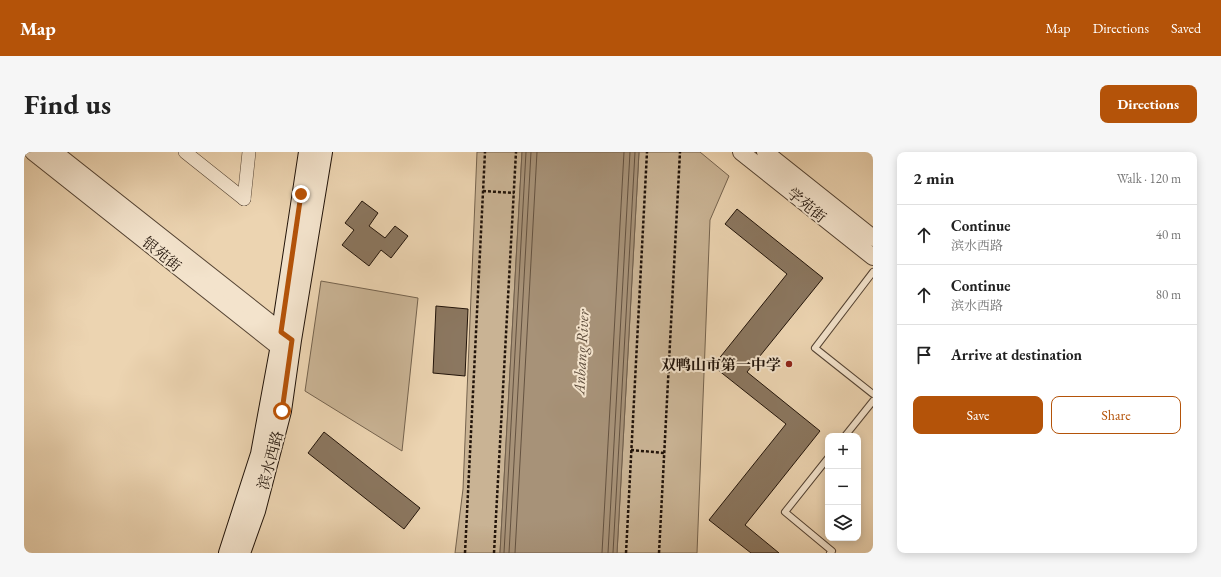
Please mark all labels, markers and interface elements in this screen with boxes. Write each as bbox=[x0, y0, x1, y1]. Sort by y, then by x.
text: Map bbox=[20, 16, 56, 41]
text: Map bbox=[1045, 19, 1071, 37]
text: Directions bbox=[1093, 19, 1149, 37]
text: Saved bbox=[1171, 19, 1201, 37]
button: Directions bbox=[1100, 85, 1197, 123]
text: Find us bbox=[24, 86, 111, 122]
text: 2 min bbox=[913, 167, 954, 189]
text: Walk · 120 m bbox=[1117, 170, 1181, 187]
street label: 学苑街 bbox=[784, 183, 830, 227]
route end bbox=[292, 185, 310, 203]
text: Continue bbox=[951, 216, 1011, 235]
icon: ahead bbox=[913, 224, 935, 246]
text: 40 m bbox=[1156, 226, 1181, 243]
street label: 银苑街 bbox=[139, 232, 185, 276]
text: 滨水西路 bbox=[951, 237, 1003, 254]
text: Continue bbox=[951, 276, 1011, 295]
icon: ahead bbox=[913, 284, 935, 306]
text: 80 m bbox=[1156, 286, 1181, 303]
text: 滨水西路 bbox=[951, 297, 1003, 314]
water label: Anbang River bbox=[568, 308, 594, 396]
icon: arrive bbox=[913, 344, 935, 366]
text: Arrive at destination bbox=[951, 345, 1082, 364]
place label: 双鸭山市第一中学 bbox=[661, 355, 781, 374]
marker: 双鸭山市第一中学 bbox=[784, 359, 794, 369]
button: Save bbox=[913, 396, 1043, 434]
button: Share bbox=[1051, 396, 1181, 434]
route start bbox=[273, 402, 291, 420]
street label: 滨水西路 bbox=[253, 429, 287, 491]
map controls bbox=[825, 433, 861, 541]
button: + bbox=[825, 433, 861, 469]
button: − bbox=[825, 469, 861, 505]
button: layers bbox=[825, 505, 861, 541]

